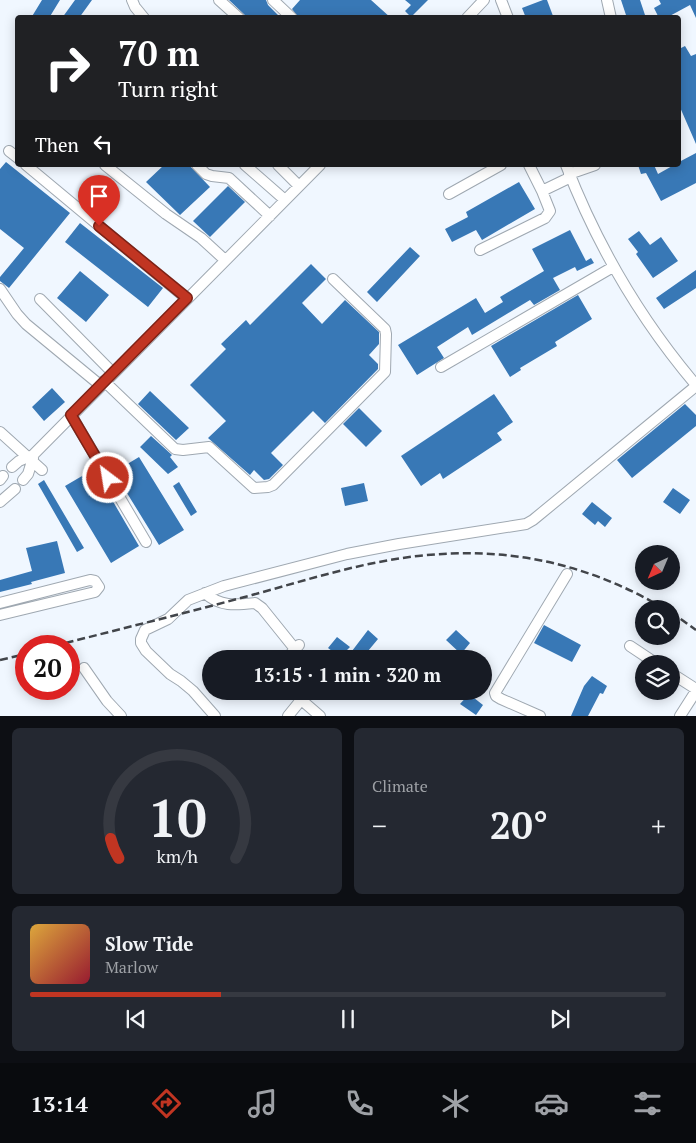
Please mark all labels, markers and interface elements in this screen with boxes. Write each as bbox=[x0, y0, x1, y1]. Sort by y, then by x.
text: 70 m bbox=[118, 30, 199, 76]
icon: right bbox=[35, 35, 100, 100]
text: Turn right bbox=[118, 74, 218, 103]
icon: left bbox=[89, 130, 117, 158]
text: Then bbox=[35, 132, 79, 157]
pin bbox=[78, 175, 120, 226]
icon: arrive bbox=[85, 182, 113, 210]
position arrow bbox=[81, 451, 133, 503]
north arrow bbox=[635, 545, 680, 590]
map controls bbox=[635, 545, 680, 700]
button: search bbox=[635, 600, 680, 645]
speed limit sign: 20 bbox=[15, 635, 80, 700]
button: layers bbox=[635, 655, 680, 700]
text: 13:15 · 1 min · 320 m bbox=[253, 662, 441, 687]
text: Climate bbox=[372, 775, 428, 797]
text: 10 bbox=[148, 783, 206, 852]
text: 20° bbox=[490, 800, 548, 850]
text: − bbox=[372, 807, 387, 844]
text: + bbox=[651, 807, 666, 844]
text: km/h bbox=[156, 844, 198, 868]
text: Slow Tide bbox=[105, 931, 194, 956]
text: Marlow bbox=[105, 956, 158, 978]
icon: previous bbox=[122, 1005, 150, 1033]
icon: pause bbox=[334, 1005, 362, 1033]
icon: next bbox=[546, 1005, 574, 1033]
icon: directions bbox=[149, 1086, 184, 1121]
icon: music bbox=[245, 1086, 280, 1121]
icon: phone bbox=[342, 1086, 377, 1121]
icon: climate bbox=[438, 1086, 473, 1121]
icon: car bbox=[534, 1086, 569, 1121]
icon: filters bbox=[630, 1086, 665, 1121]
text: 13:14 bbox=[31, 1089, 88, 1118]

